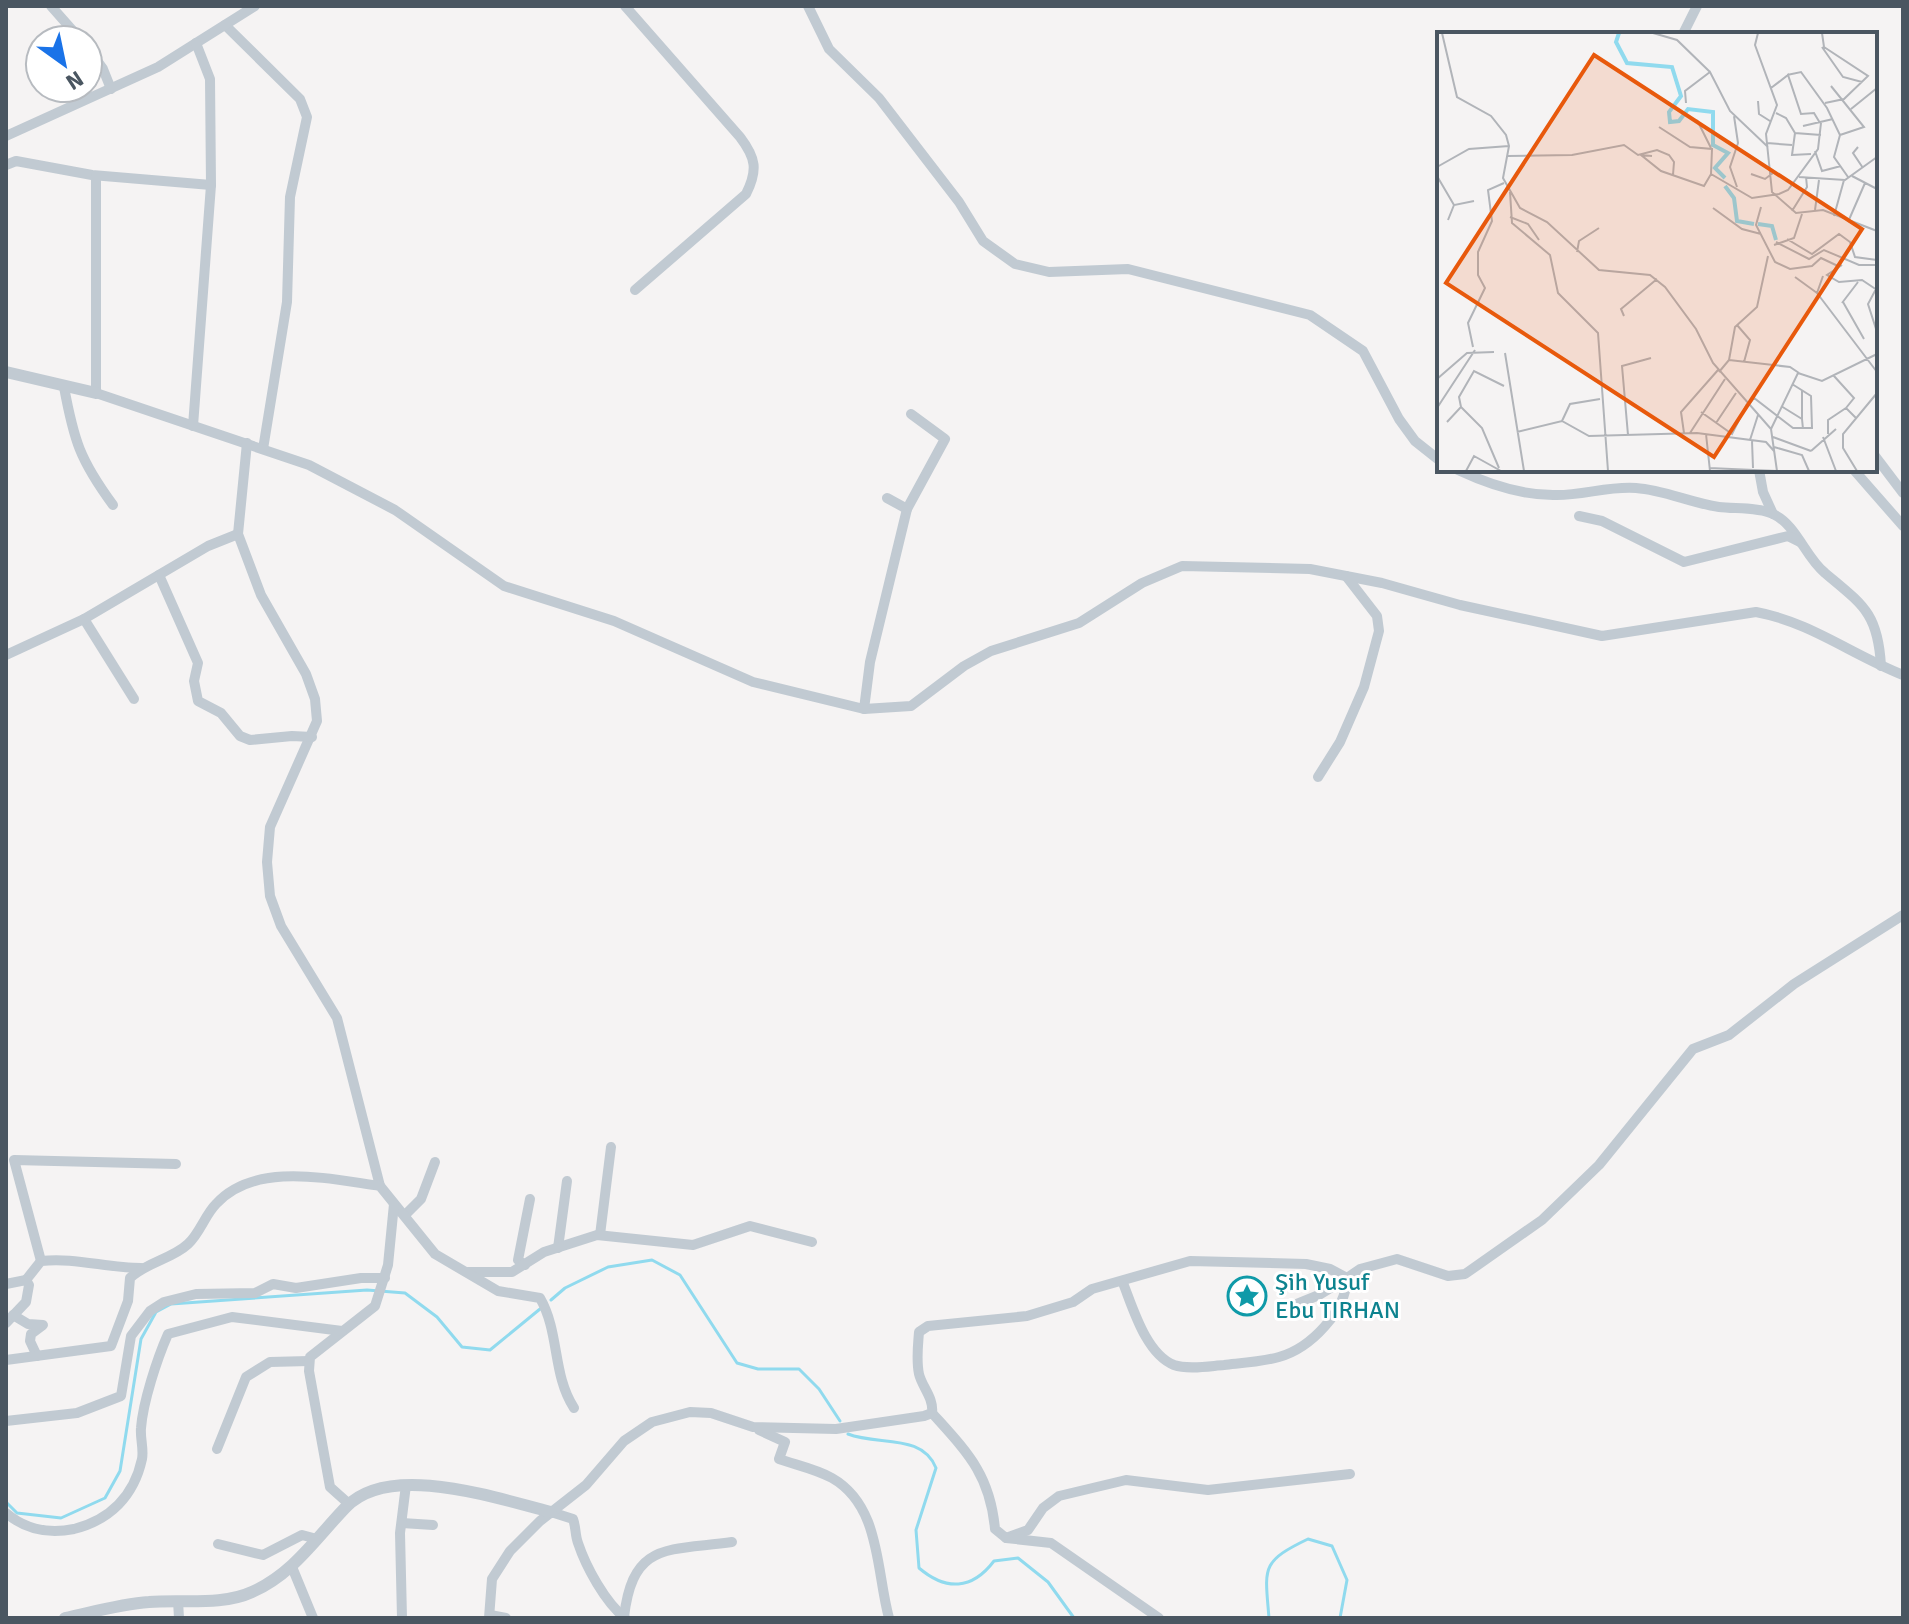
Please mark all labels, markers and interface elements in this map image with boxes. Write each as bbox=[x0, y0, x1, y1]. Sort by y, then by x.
north arrow bbox=[24, 24, 104, 104]
inset map bbox=[1437, 32, 1877, 472]
text: N bbox=[61, 65, 88, 96]
place label: Şih Yusuf Ebu TIRHAN bbox=[1275, 1267, 1400, 1325]
place icon: Şih Yusuf Ebu TIRHAN bbox=[1226, 1275, 1268, 1317]

